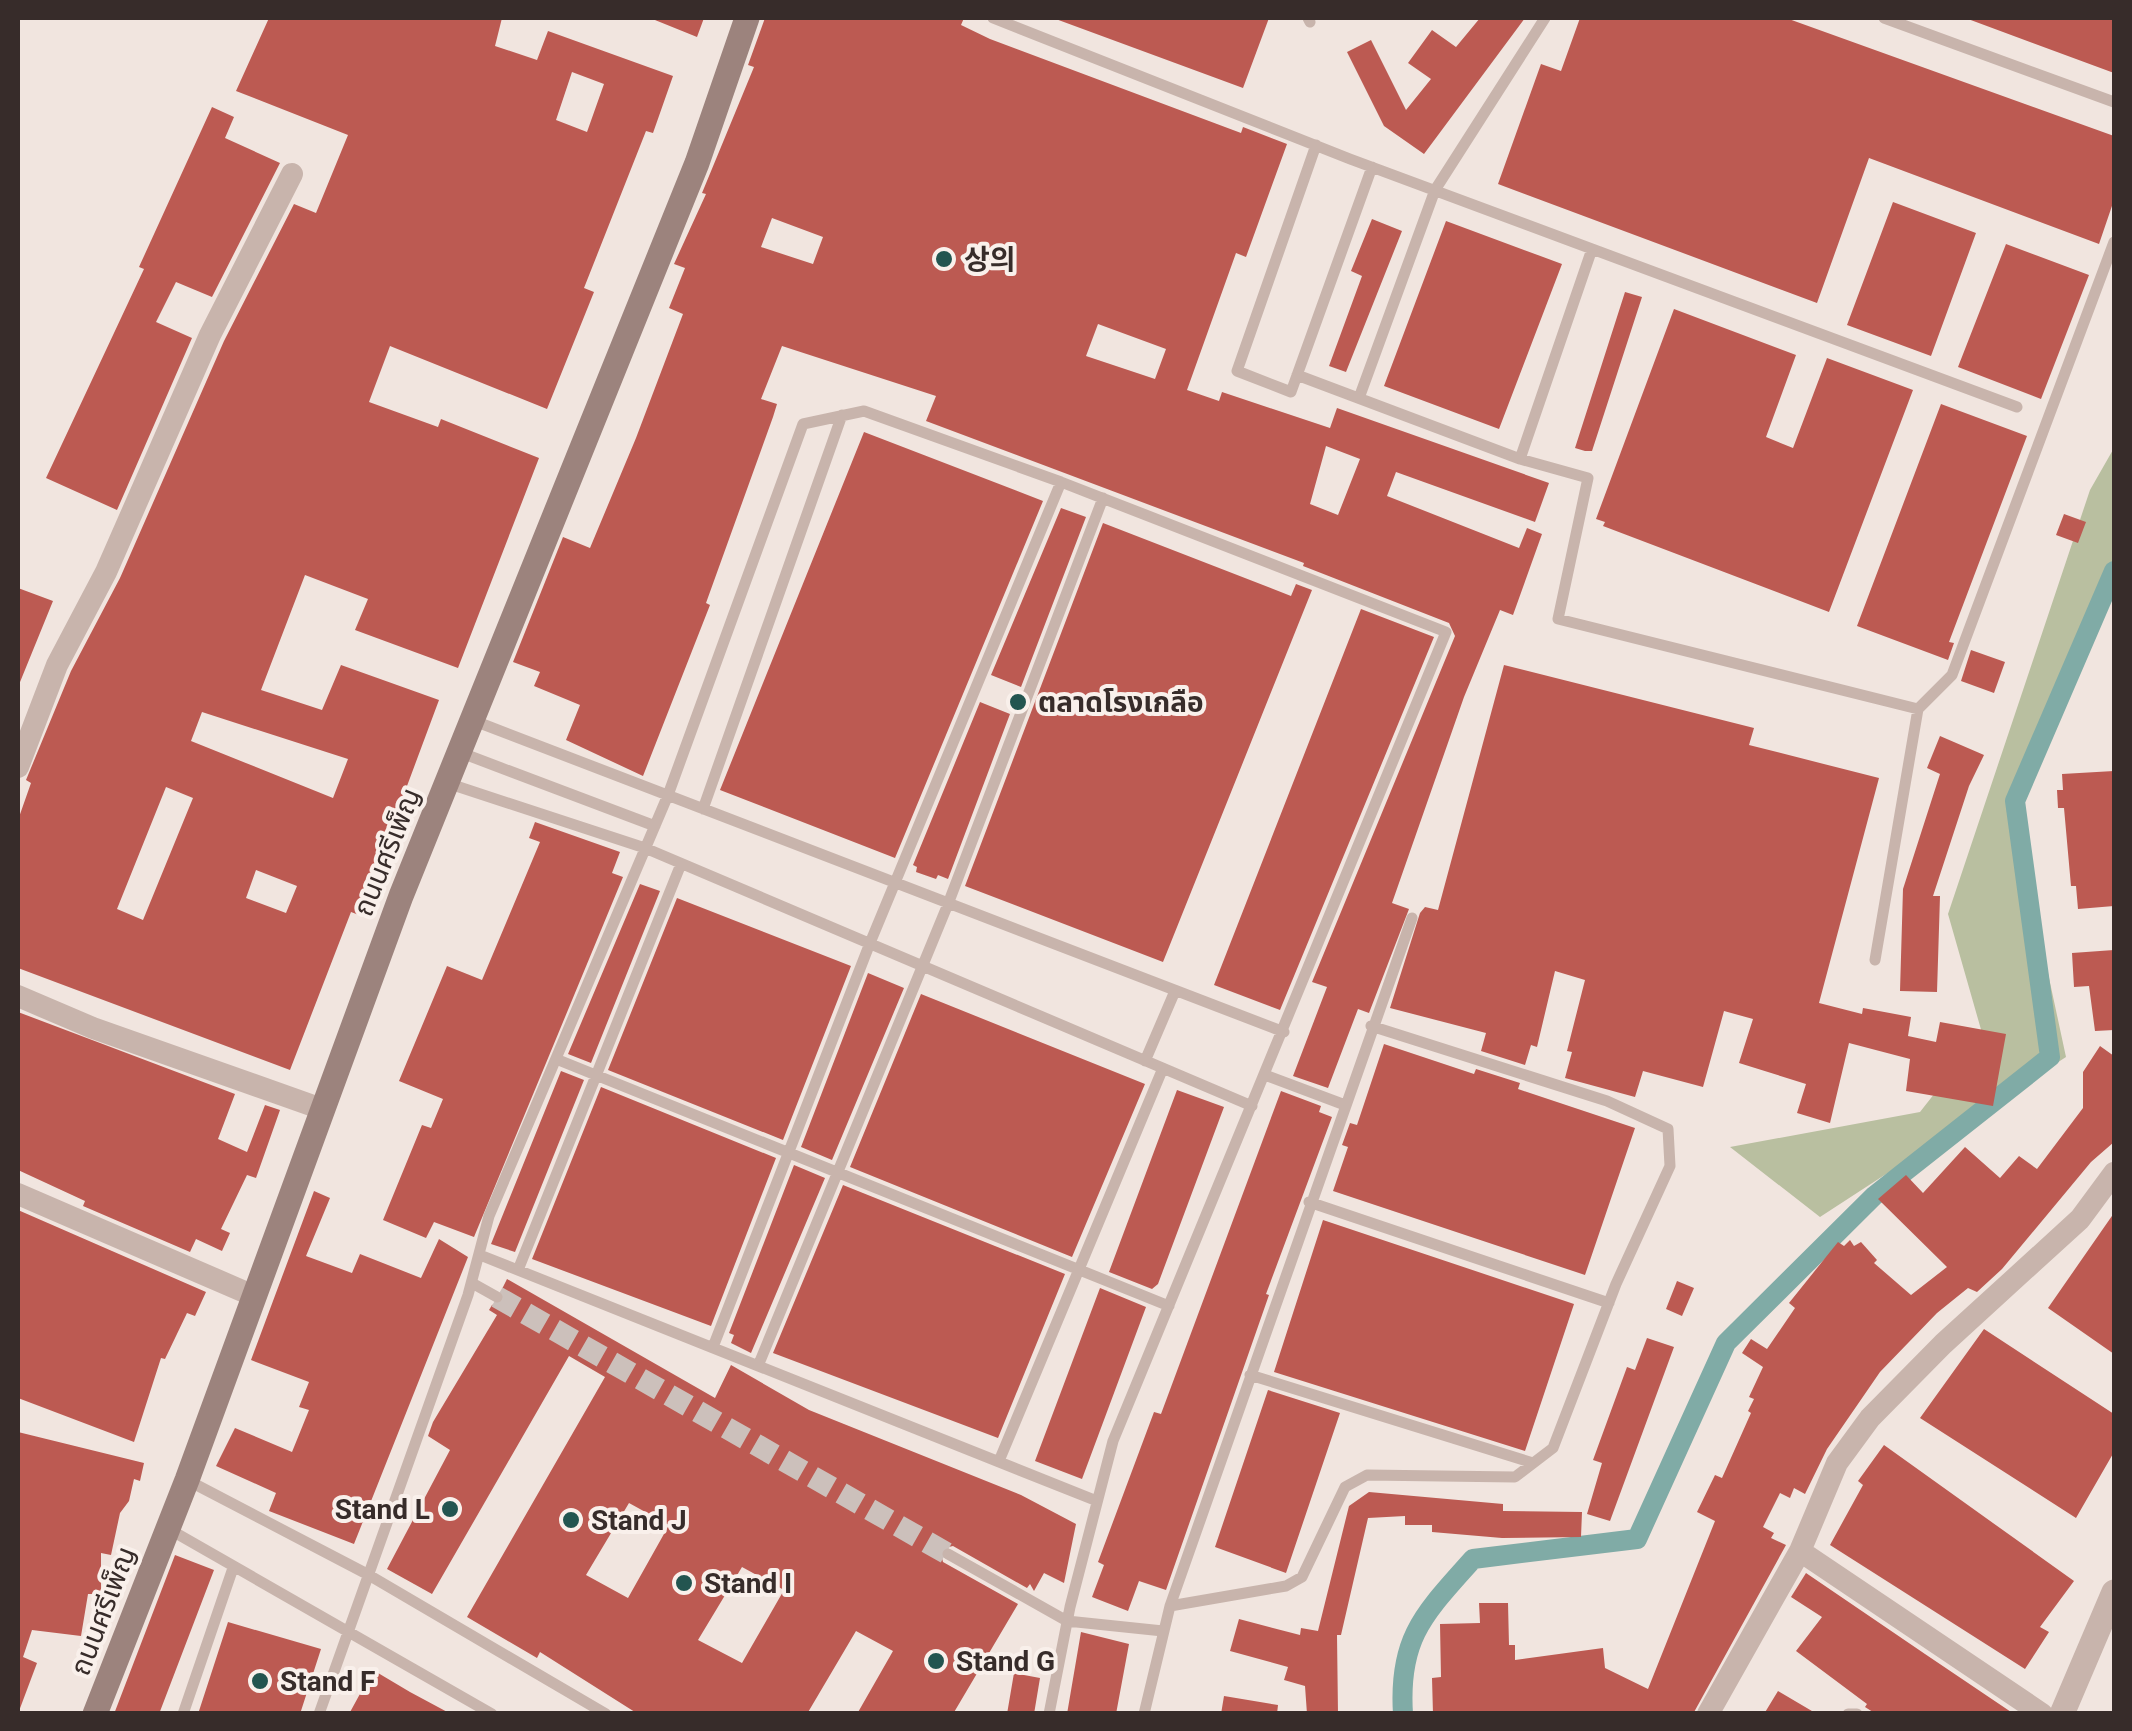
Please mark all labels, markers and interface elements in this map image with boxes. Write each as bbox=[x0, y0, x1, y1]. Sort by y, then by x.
place label: 상의 bbox=[964, 243, 1016, 276]
marker: 상의 bbox=[933, 248, 955, 270]
place label: ตลาดโรงเกลือ bbox=[1038, 686, 1204, 719]
marker: ตลาดโรงเกลือ bbox=[1007, 691, 1029, 713]
street label: ถนนศรีเพ็ญ bbox=[346, 783, 428, 921]
place label: Stand L bbox=[335, 1493, 430, 1526]
marker: Stand L bbox=[439, 1498, 461, 1520]
place label: Stand J bbox=[591, 1504, 687, 1537]
marker: Stand J bbox=[560, 1509, 582, 1531]
street label: ถนนศรีเพ็ญ bbox=[63, 1542, 143, 1680]
place label: Stand I bbox=[704, 1567, 792, 1600]
marker: Stand I bbox=[673, 1572, 695, 1594]
place label: Stand G bbox=[956, 1645, 1055, 1678]
marker: Stand G bbox=[925, 1650, 947, 1672]
place label: Stand F bbox=[280, 1665, 375, 1698]
marker: Stand F bbox=[249, 1670, 271, 1692]

